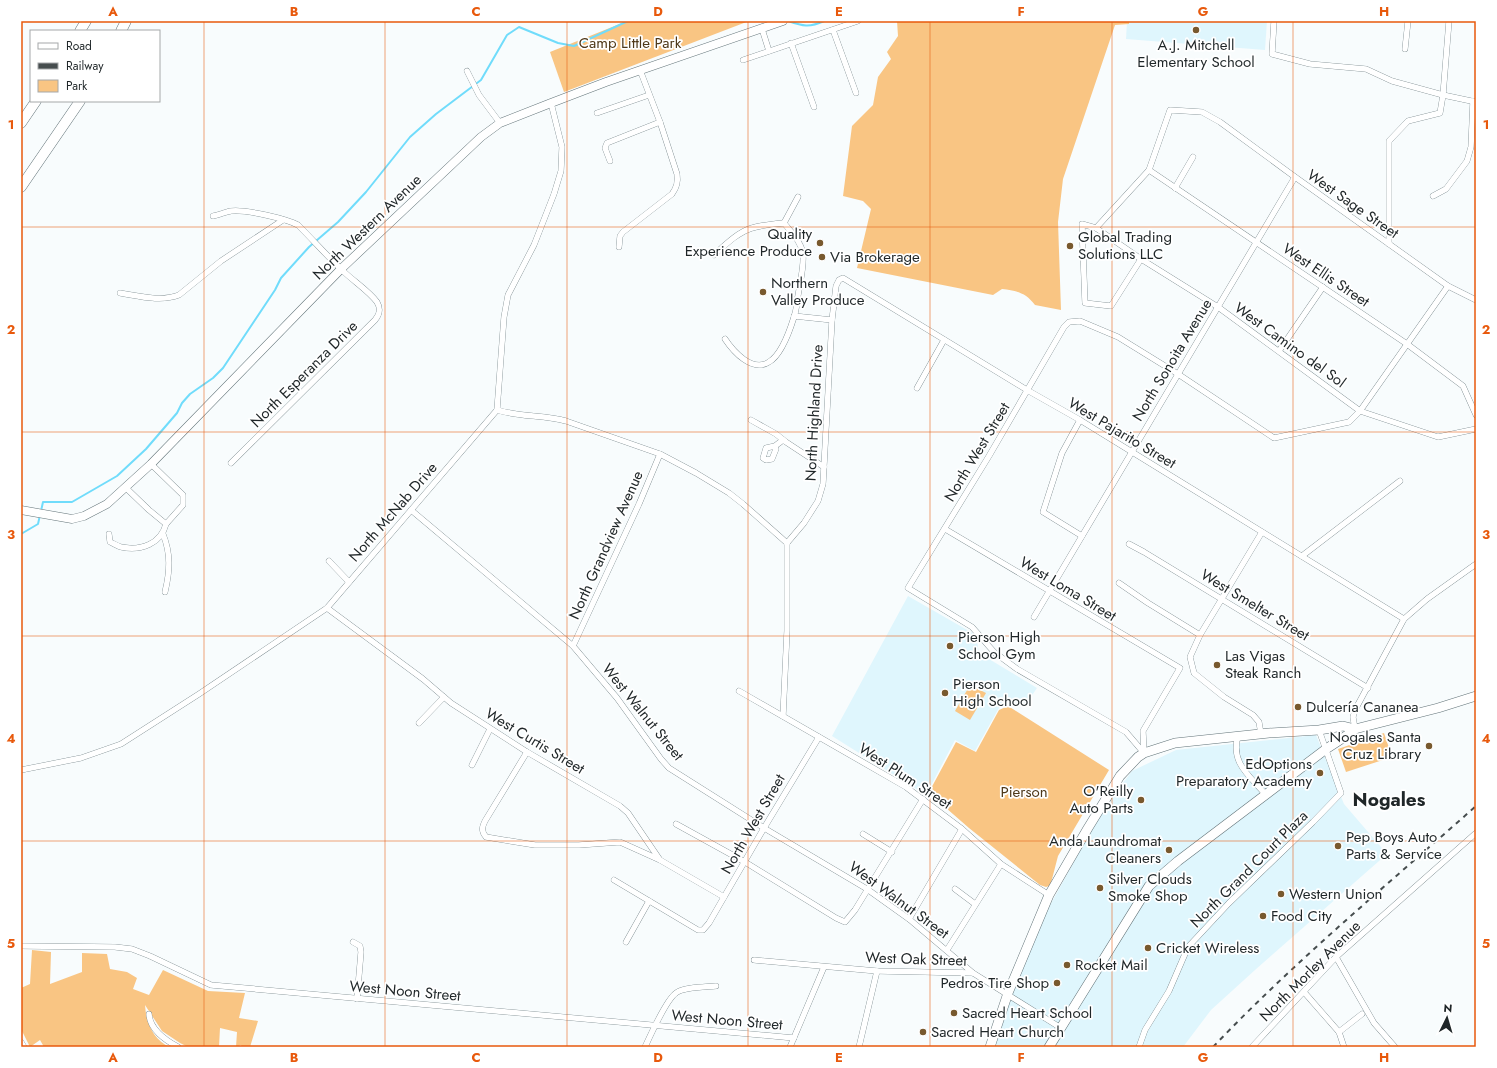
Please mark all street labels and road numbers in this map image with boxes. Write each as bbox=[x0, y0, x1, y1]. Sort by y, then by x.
street label: West Sage Street bbox=[1303, 164, 1404, 244]
street label: North Western Avenue bbox=[308, 169, 427, 285]
street label: West Ellis Street bbox=[1278, 238, 1374, 313]
street label: North Sonoita Avenue bbox=[1127, 294, 1217, 425]
street label: West Camino del Sol bbox=[1230, 297, 1350, 393]
street label: North Esperanza Drive bbox=[245, 315, 363, 433]
street label: North Highland Drive bbox=[799, 344, 829, 482]
street label: West Pajarito Street bbox=[1064, 392, 1181, 474]
street label: North West Street bbox=[939, 398, 1016, 506]
street label: North McNab Drive bbox=[344, 457, 443, 567]
street label: North Grandview Avenue bbox=[563, 467, 649, 623]
street label: West Loma Street bbox=[1015, 551, 1121, 627]
street label: West Smelter Street bbox=[1196, 564, 1314, 646]
street label: West Walnut Street bbox=[597, 659, 689, 766]
street label: West Curtis Street bbox=[481, 703, 589, 780]
street label: West Plum Street bbox=[854, 738, 956, 815]
street label: North West Street bbox=[715, 770, 791, 878]
street label: North Grand Court Plaza bbox=[1185, 805, 1313, 933]
street label: West Walnut Street bbox=[844, 856, 954, 944]
street label: North Morley Avenue bbox=[1254, 915, 1366, 1027]
street label: West Oak Street bbox=[865, 946, 967, 972]
street label: West Noon Street bbox=[348, 975, 462, 1007]
street label: West Noon Street bbox=[670, 1004, 784, 1036]

